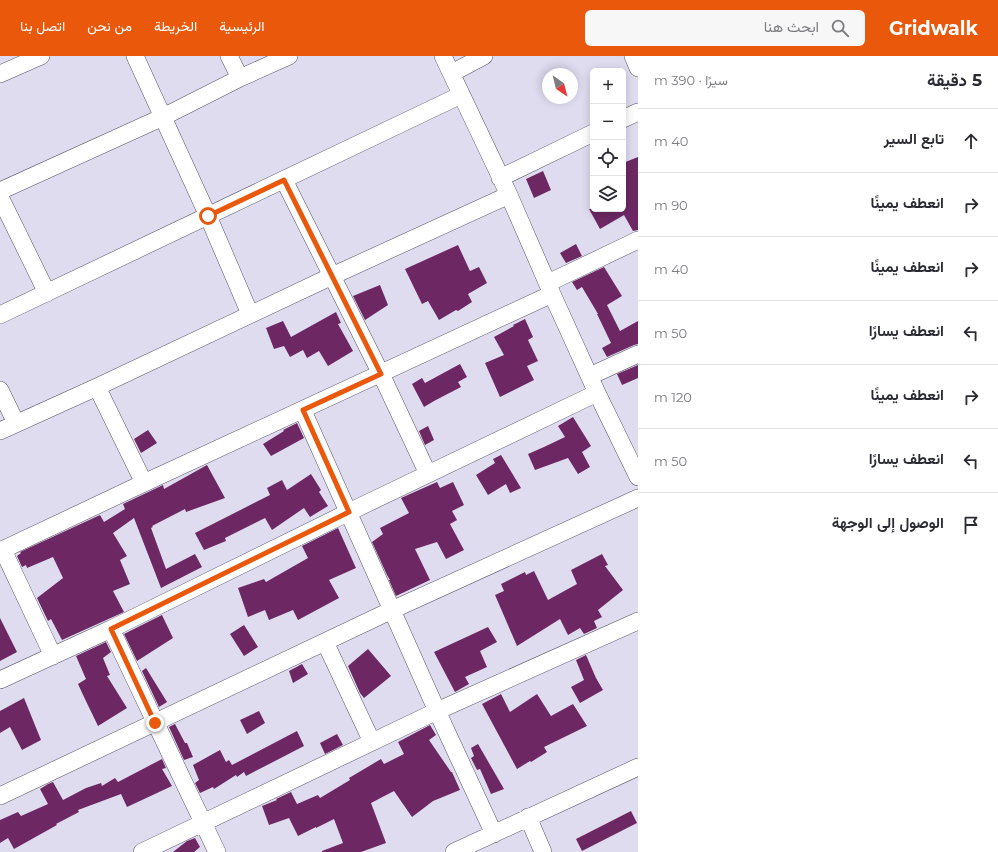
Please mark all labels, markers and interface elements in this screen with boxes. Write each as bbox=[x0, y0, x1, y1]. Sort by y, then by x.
search box bbox=[585, 10, 865, 46]
text: اتصل بنا bbox=[20, 17, 65, 35]
text: من نحن bbox=[87, 17, 132, 35]
text: الخريطة bbox=[154, 17, 197, 35]
text: الرئيسية bbox=[219, 17, 265, 35]
text: ابحث هنا bbox=[764, 17, 819, 36]
icon: search bbox=[829, 17, 851, 39]
text: Gridwalk bbox=[889, 17, 978, 40]
north arrow bbox=[542, 68, 578, 104]
map controls bbox=[590, 68, 626, 212]
button: + bbox=[590, 68, 626, 104]
text: 5 دقيقة bbox=[927, 70, 982, 90]
text: سيرًا · 390 m bbox=[654, 72, 728, 88]
button: − bbox=[590, 104, 626, 140]
text: تابع السير bbox=[884, 129, 944, 148]
icon: ahead bbox=[960, 130, 982, 152]
text: 40 m bbox=[654, 133, 688, 149]
button: locate bbox=[590, 140, 626, 176]
button: layers bbox=[590, 176, 626, 212]
text: انعطف يمينًا bbox=[871, 193, 944, 212]
icon: right bbox=[960, 194, 982, 216]
text: 90 m bbox=[654, 197, 688, 213]
route start bbox=[199, 207, 217, 225]
text: انعطف يمينًا bbox=[871, 257, 944, 276]
icon: right bbox=[960, 258, 982, 280]
text: 40 m bbox=[654, 261, 688, 277]
text: انعطف يسارًا bbox=[869, 321, 944, 340]
icon: left bbox=[960, 322, 982, 344]
text: 50 m bbox=[654, 325, 687, 341]
text: انعطف يمينًا bbox=[871, 385, 944, 404]
icon: right bbox=[960, 386, 982, 408]
text: 120 m bbox=[654, 389, 692, 405]
text: انعطف يسارًا bbox=[869, 449, 944, 468]
icon: left bbox=[960, 450, 982, 472]
text: 50 m bbox=[654, 453, 687, 469]
text: الوصول إلى الوجهة bbox=[832, 513, 944, 532]
icon: arrive bbox=[960, 514, 982, 536]
route end bbox=[146, 714, 164, 732]

